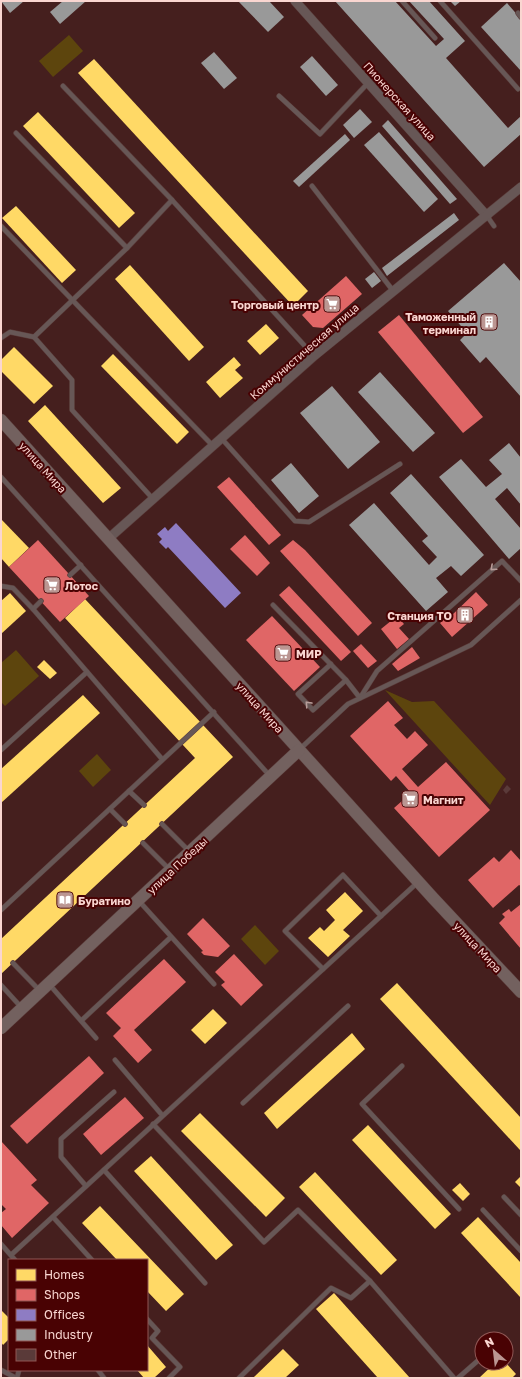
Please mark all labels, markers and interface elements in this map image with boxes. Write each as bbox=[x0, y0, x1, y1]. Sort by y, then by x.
street label: Пионерская улица bbox=[361, 59, 439, 143]
supermarket icon: Торговый центр bbox=[322, 294, 342, 314]
place label: Торговый центр bbox=[231, 298, 319, 311]
street label: Коммунистическая улица bbox=[247, 300, 361, 402]
place label: Таможенный терминал bbox=[405, 310, 476, 336]
building icon: Таможенный терминал bbox=[479, 312, 499, 332]
street label: улица Мира bbox=[17, 439, 69, 495]
one-way arrow bbox=[491, 564, 498, 571]
supermarket icon: Лотос bbox=[42, 575, 62, 595]
place label: Лотос bbox=[65, 579, 99, 592]
building icon: Станция ТО bbox=[455, 605, 475, 625]
place label: Станция ТО bbox=[387, 609, 452, 622]
supermarket icon: МИР bbox=[273, 643, 293, 663]
place label: МИР bbox=[296, 647, 322, 660]
street label: улица Мира bbox=[234, 679, 286, 735]
one-way arrow bbox=[305, 701, 312, 709]
supermarket icon: Магнит bbox=[400, 789, 420, 809]
place label: Магнит bbox=[423, 793, 464, 806]
street label: улица Победы bbox=[144, 834, 210, 896]
library icon: Буратино bbox=[55, 890, 75, 910]
place label: Буратино bbox=[78, 894, 131, 907]
street label: улица Мира bbox=[451, 919, 505, 975]
legend bbox=[8, 1259, 148, 1371]
text: Homes bbox=[44, 1267, 84, 1282]
text: Shops bbox=[44, 1287, 80, 1302]
text: Offices bbox=[44, 1307, 85, 1322]
text: Industry bbox=[44, 1327, 93, 1342]
north arrow bbox=[474, 1331, 514, 1371]
text: N bbox=[482, 1334, 496, 1349]
text: Other bbox=[44, 1347, 77, 1362]

